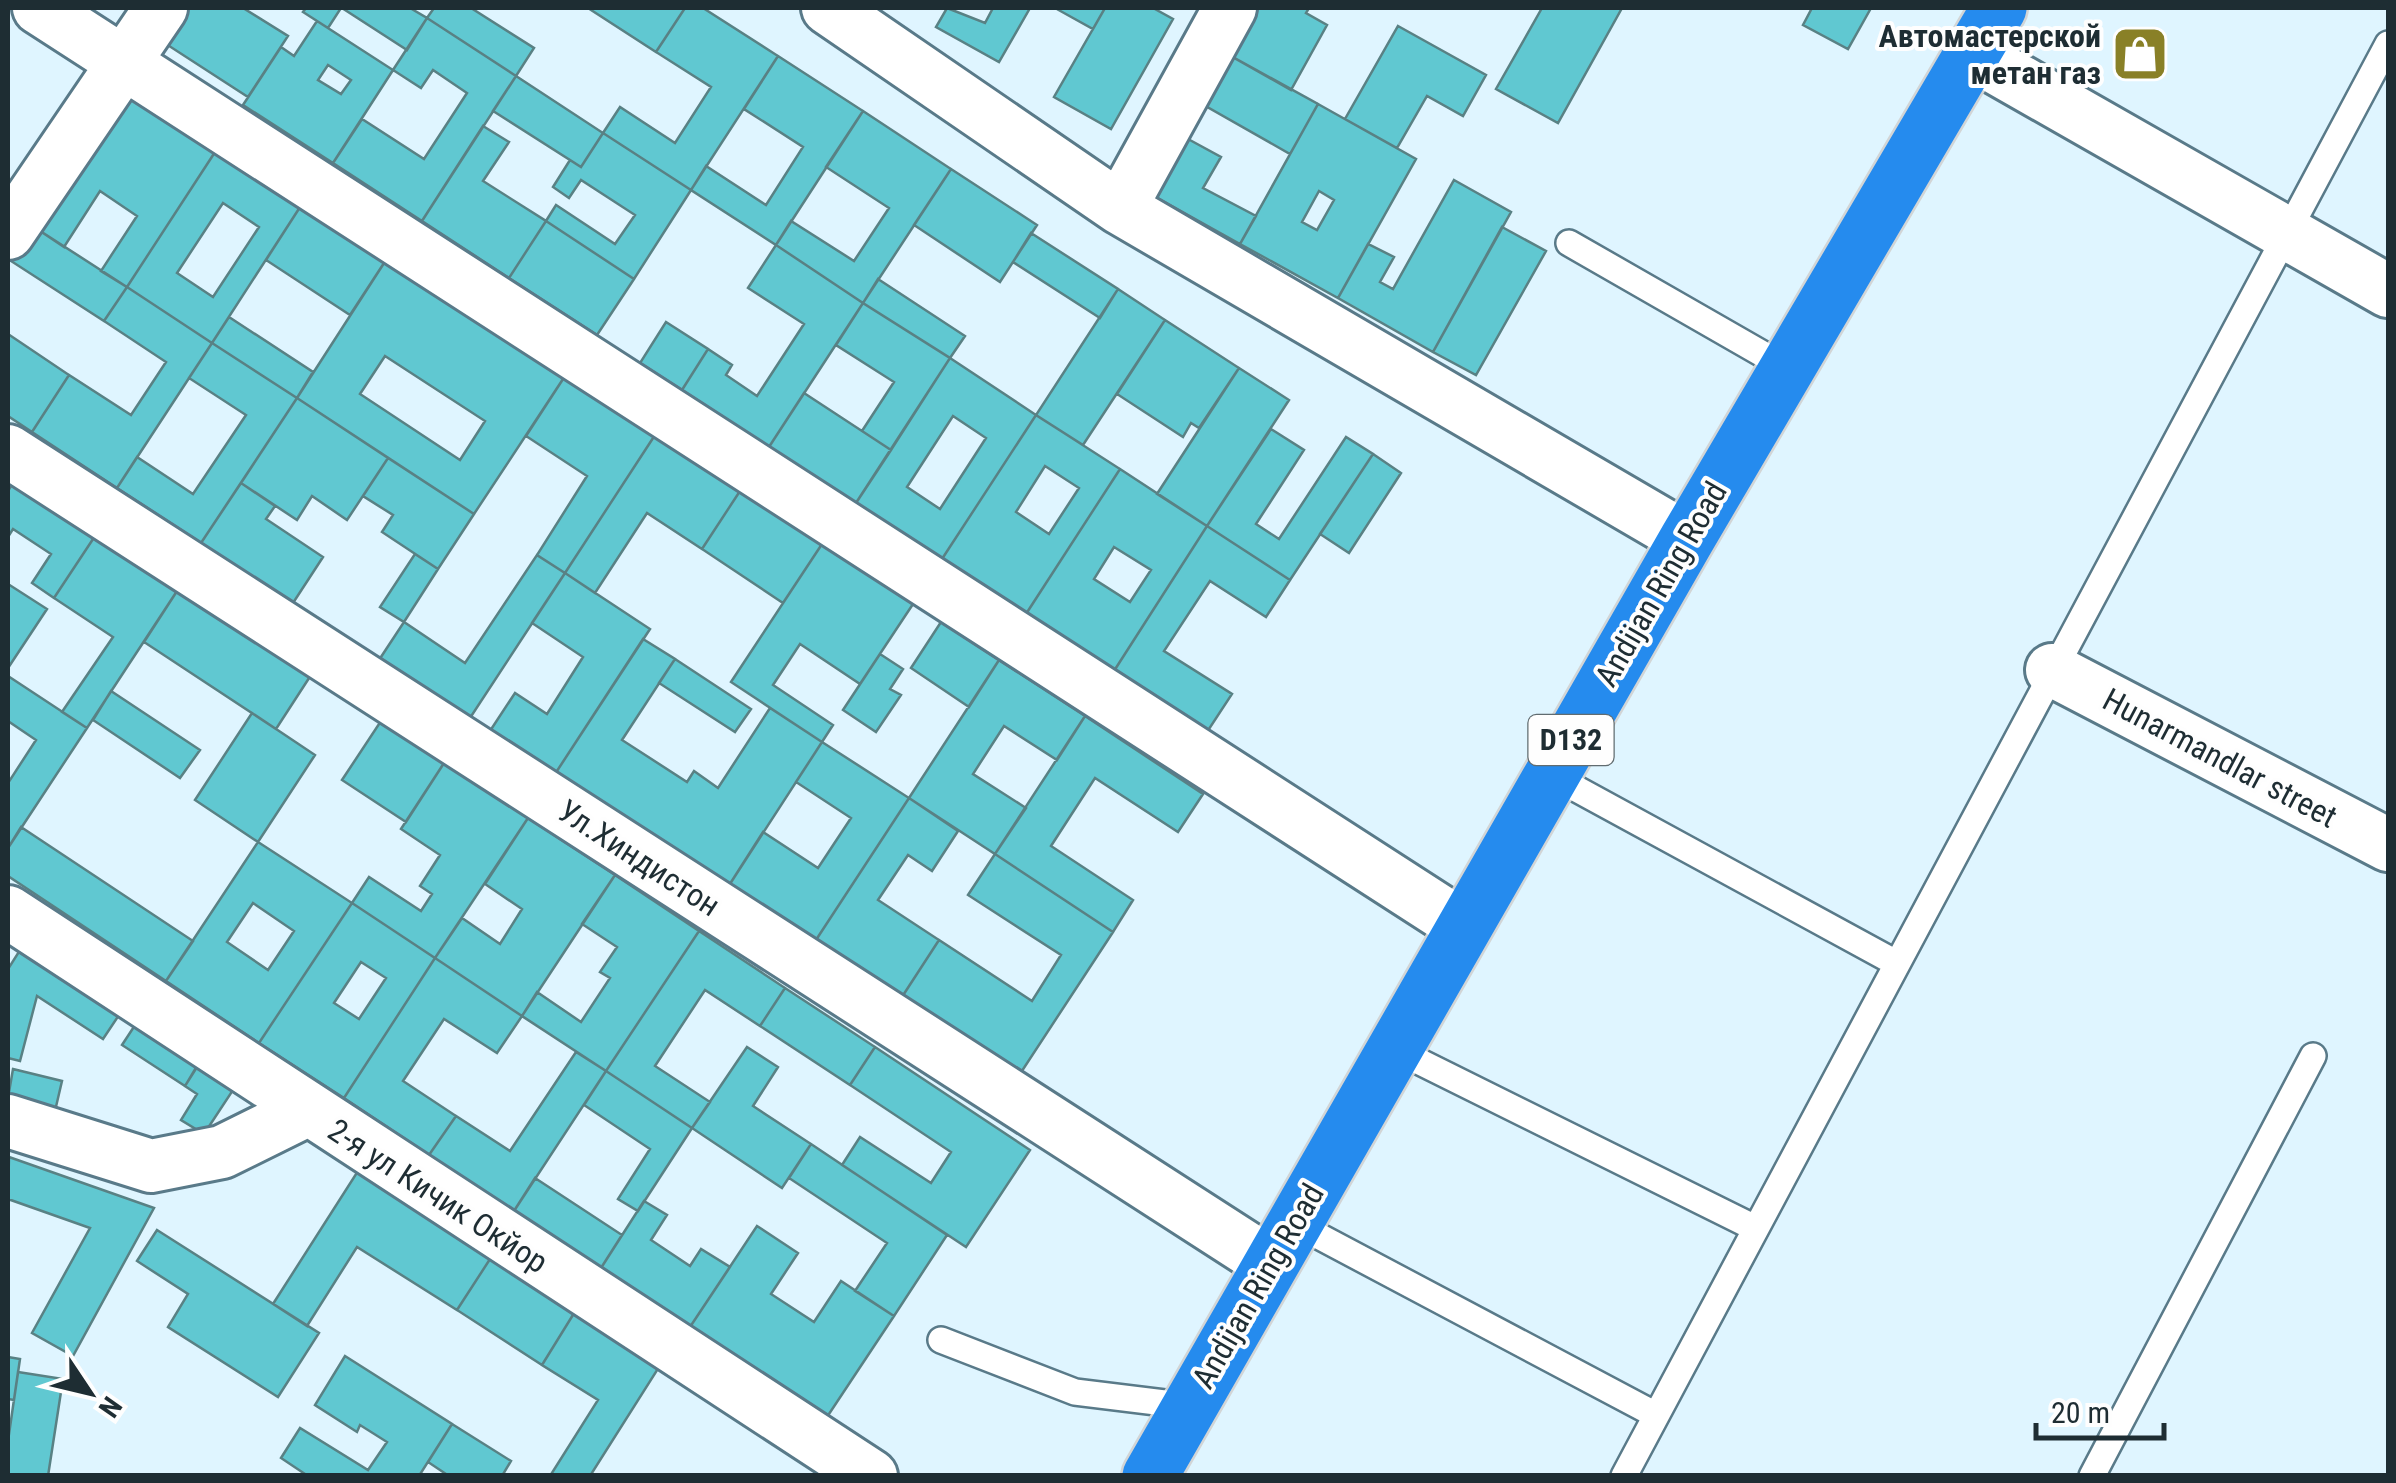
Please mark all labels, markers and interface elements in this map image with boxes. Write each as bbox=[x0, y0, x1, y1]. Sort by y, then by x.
place label: Автомастерской метан газ bbox=[1879, 17, 2101, 92]
shop icon: Автомастерской метан газ bbox=[2110, 24, 2170, 84]
street label: Andijan Ring Road bbox=[1587, 475, 1735, 693]
street label: Hunarmandlar street bbox=[2097, 680, 2343, 836]
road number: D132 bbox=[1528, 715, 1614, 765]
street label: Ул.Хиндистон bbox=[551, 792, 727, 924]
street label: 2-я ул Кичик Окйор bbox=[321, 1111, 555, 1281]
street label: Andijan Ring Road bbox=[1184, 1177, 1332, 1395]
north arrow bbox=[40, 1343, 140, 1443]
scale bar bbox=[2036, 1378, 2164, 1440]
text: N bbox=[92, 1391, 129, 1424]
text: 20 m bbox=[2051, 1395, 2110, 1430]

